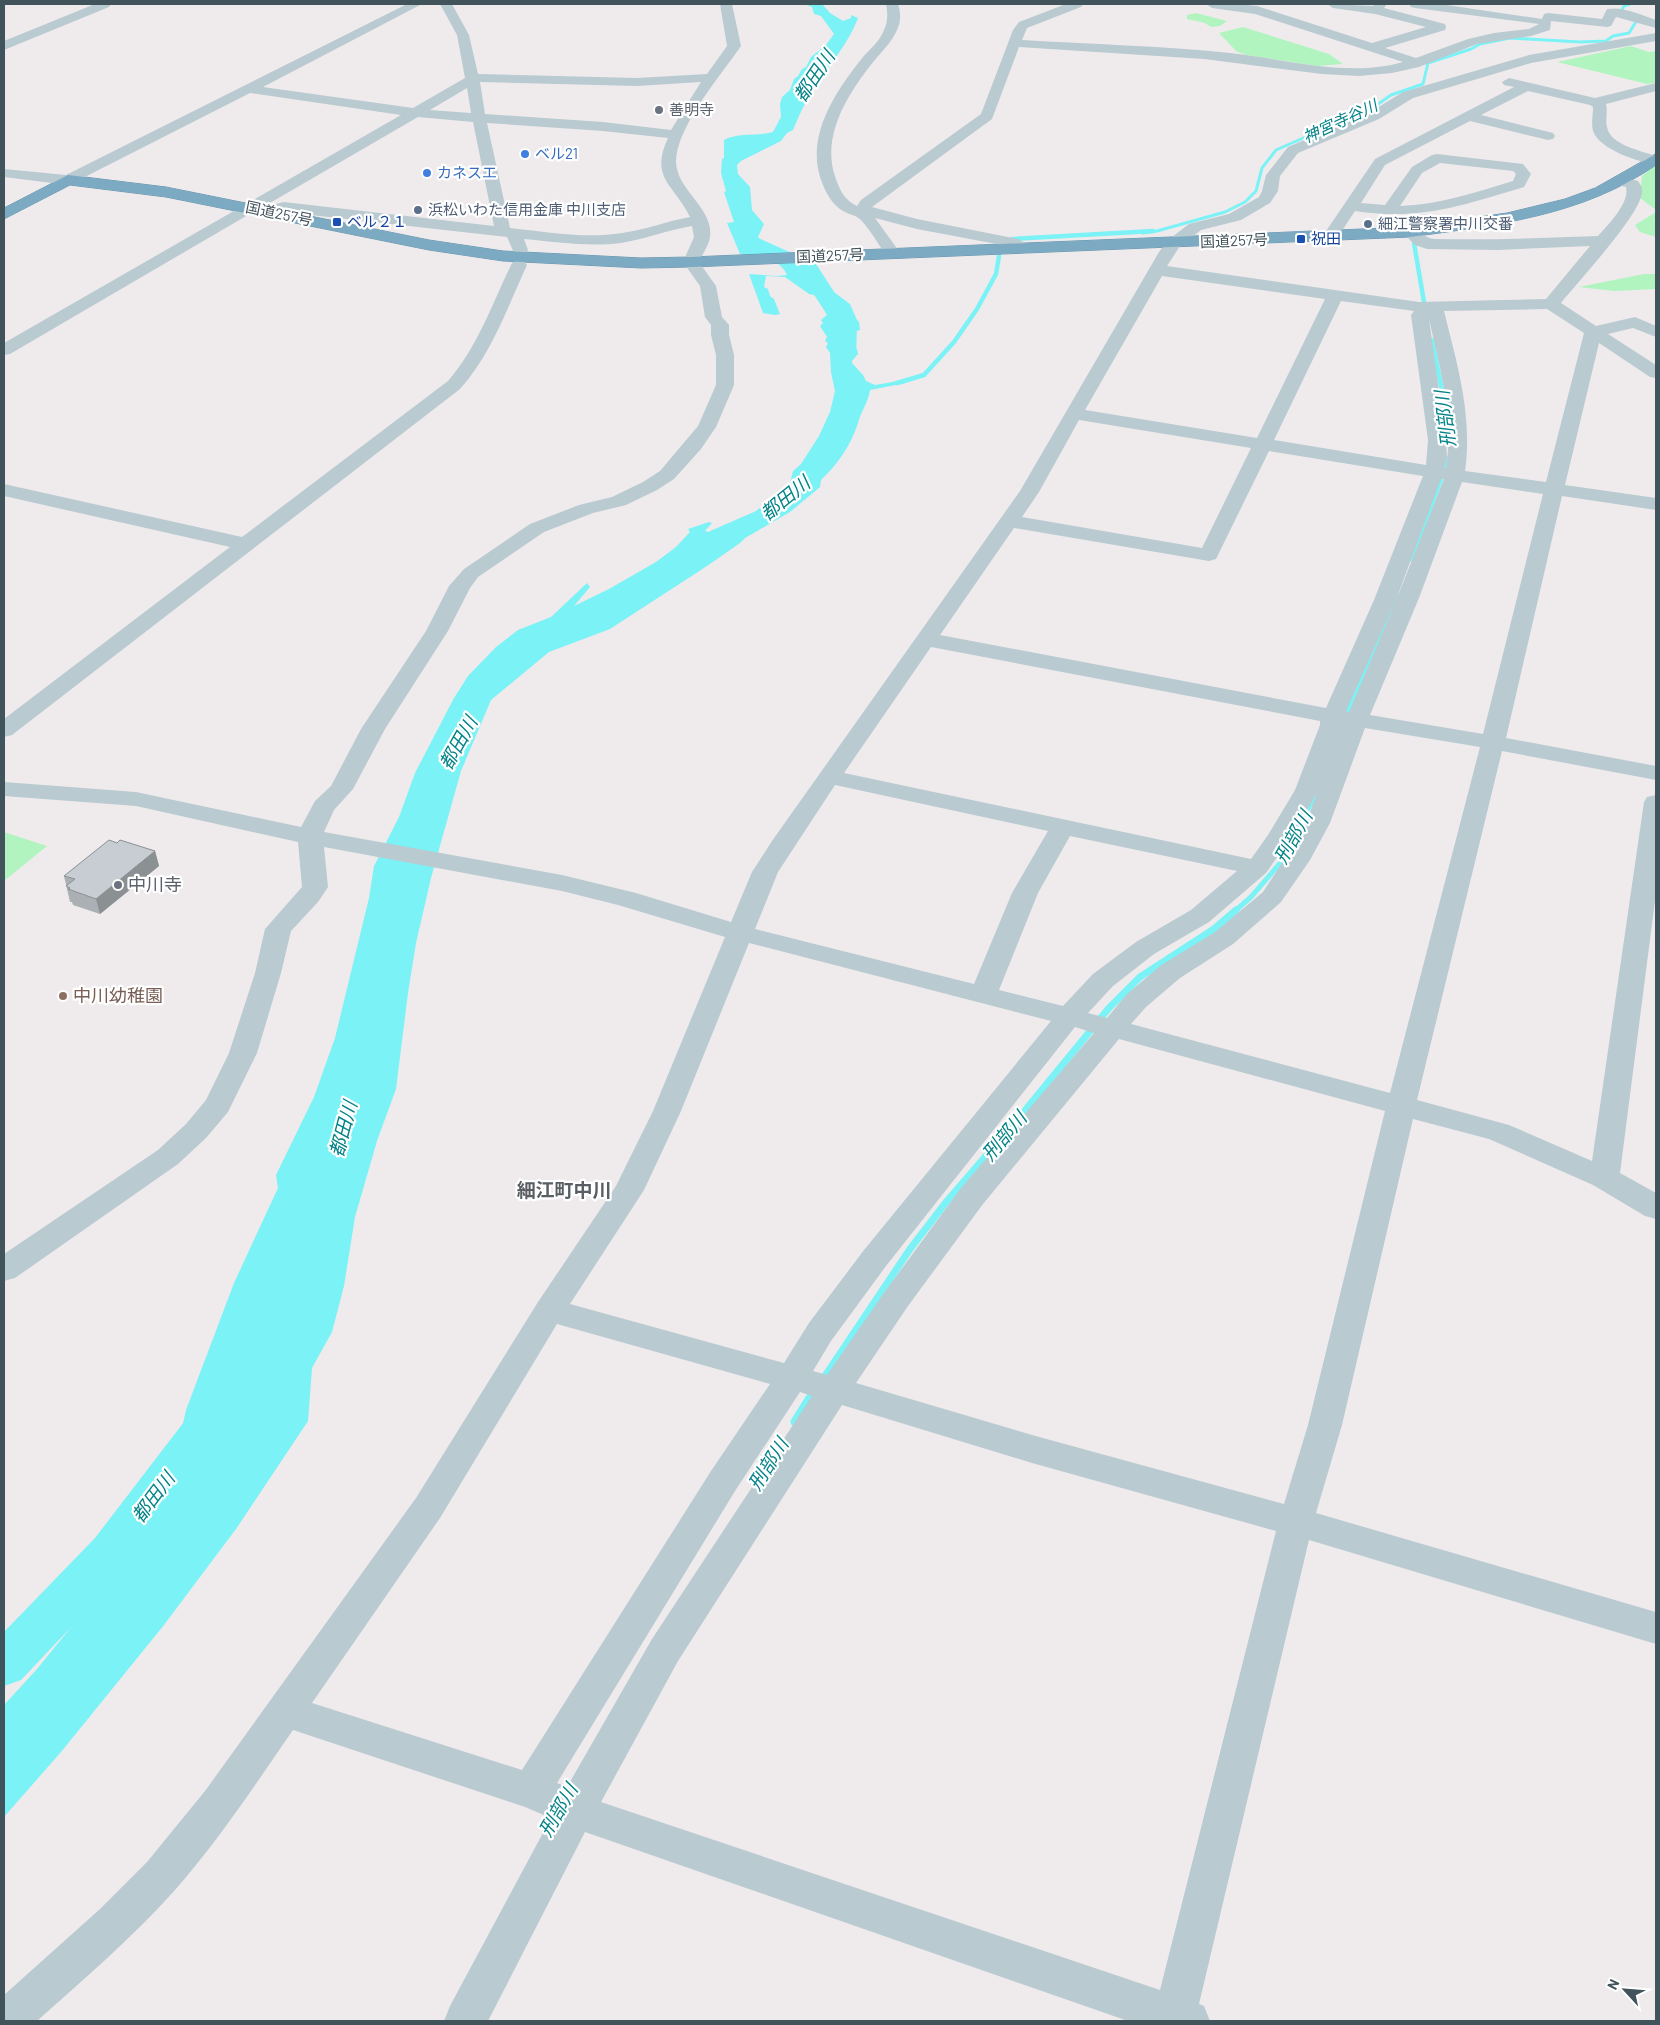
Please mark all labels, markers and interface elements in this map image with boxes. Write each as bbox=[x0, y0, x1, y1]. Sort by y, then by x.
water label: 都田川 bbox=[788, 44, 840, 106]
water label: 神宮寺谷川 bbox=[1300, 94, 1382, 146]
place label: 善明寺 bbox=[669, 100, 714, 118]
marker: 善明寺 bbox=[653, 104, 665, 116]
place label: ベル21 bbox=[535, 144, 578, 162]
marker: ベル21 bbox=[519, 148, 531, 160]
place label: カネスエ bbox=[437, 163, 497, 181]
marker: カネスエ bbox=[421, 167, 433, 179]
street label: 国道257号 bbox=[244, 197, 314, 229]
place label: 浜松いわた信用金庫 中川支店 bbox=[428, 200, 626, 218]
marker: 浜松いわた信用金庫 中川支店 bbox=[412, 204, 424, 216]
place label: ベル２１ bbox=[347, 212, 407, 230]
place label: 細江警察署中川交番 bbox=[1378, 214, 1513, 232]
marker: ベル２１ bbox=[331, 216, 343, 228]
marker: 細江警察署中川交番 bbox=[1362, 218, 1374, 230]
place label: 祝田 bbox=[1311, 229, 1341, 247]
street label: 国道257号 bbox=[1200, 230, 1268, 250]
marker: 祝田 bbox=[1295, 233, 1307, 245]
street label: 国道257号 bbox=[796, 245, 864, 265]
water label: 刑部川 bbox=[1429, 387, 1459, 449]
water label: 都田川 bbox=[755, 469, 816, 524]
water label: 都田川 bbox=[434, 711, 482, 773]
water label: 刑部川 bbox=[1269, 805, 1317, 867]
place label: 中川寺 bbox=[128, 873, 182, 895]
marker: 中川寺 bbox=[112, 879, 124, 891]
place label: 中川幼稚園 bbox=[73, 984, 163, 1006]
marker: 中川幼稚園 bbox=[57, 990, 69, 1002]
water label: 都田川 bbox=[324, 1096, 362, 1159]
water label: 刑部川 bbox=[976, 1105, 1032, 1165]
district label: 細江町中川 bbox=[516, 1178, 612, 1201]
water label: 刑部川 bbox=[743, 1432, 793, 1494]
water label: 都田川 bbox=[126, 1465, 180, 1526]
water label: 刑部川 bbox=[533, 1778, 583, 1840]
north arrow bbox=[1600, 1965, 1650, 2015]
text: N bbox=[1603, 1976, 1623, 1992]

